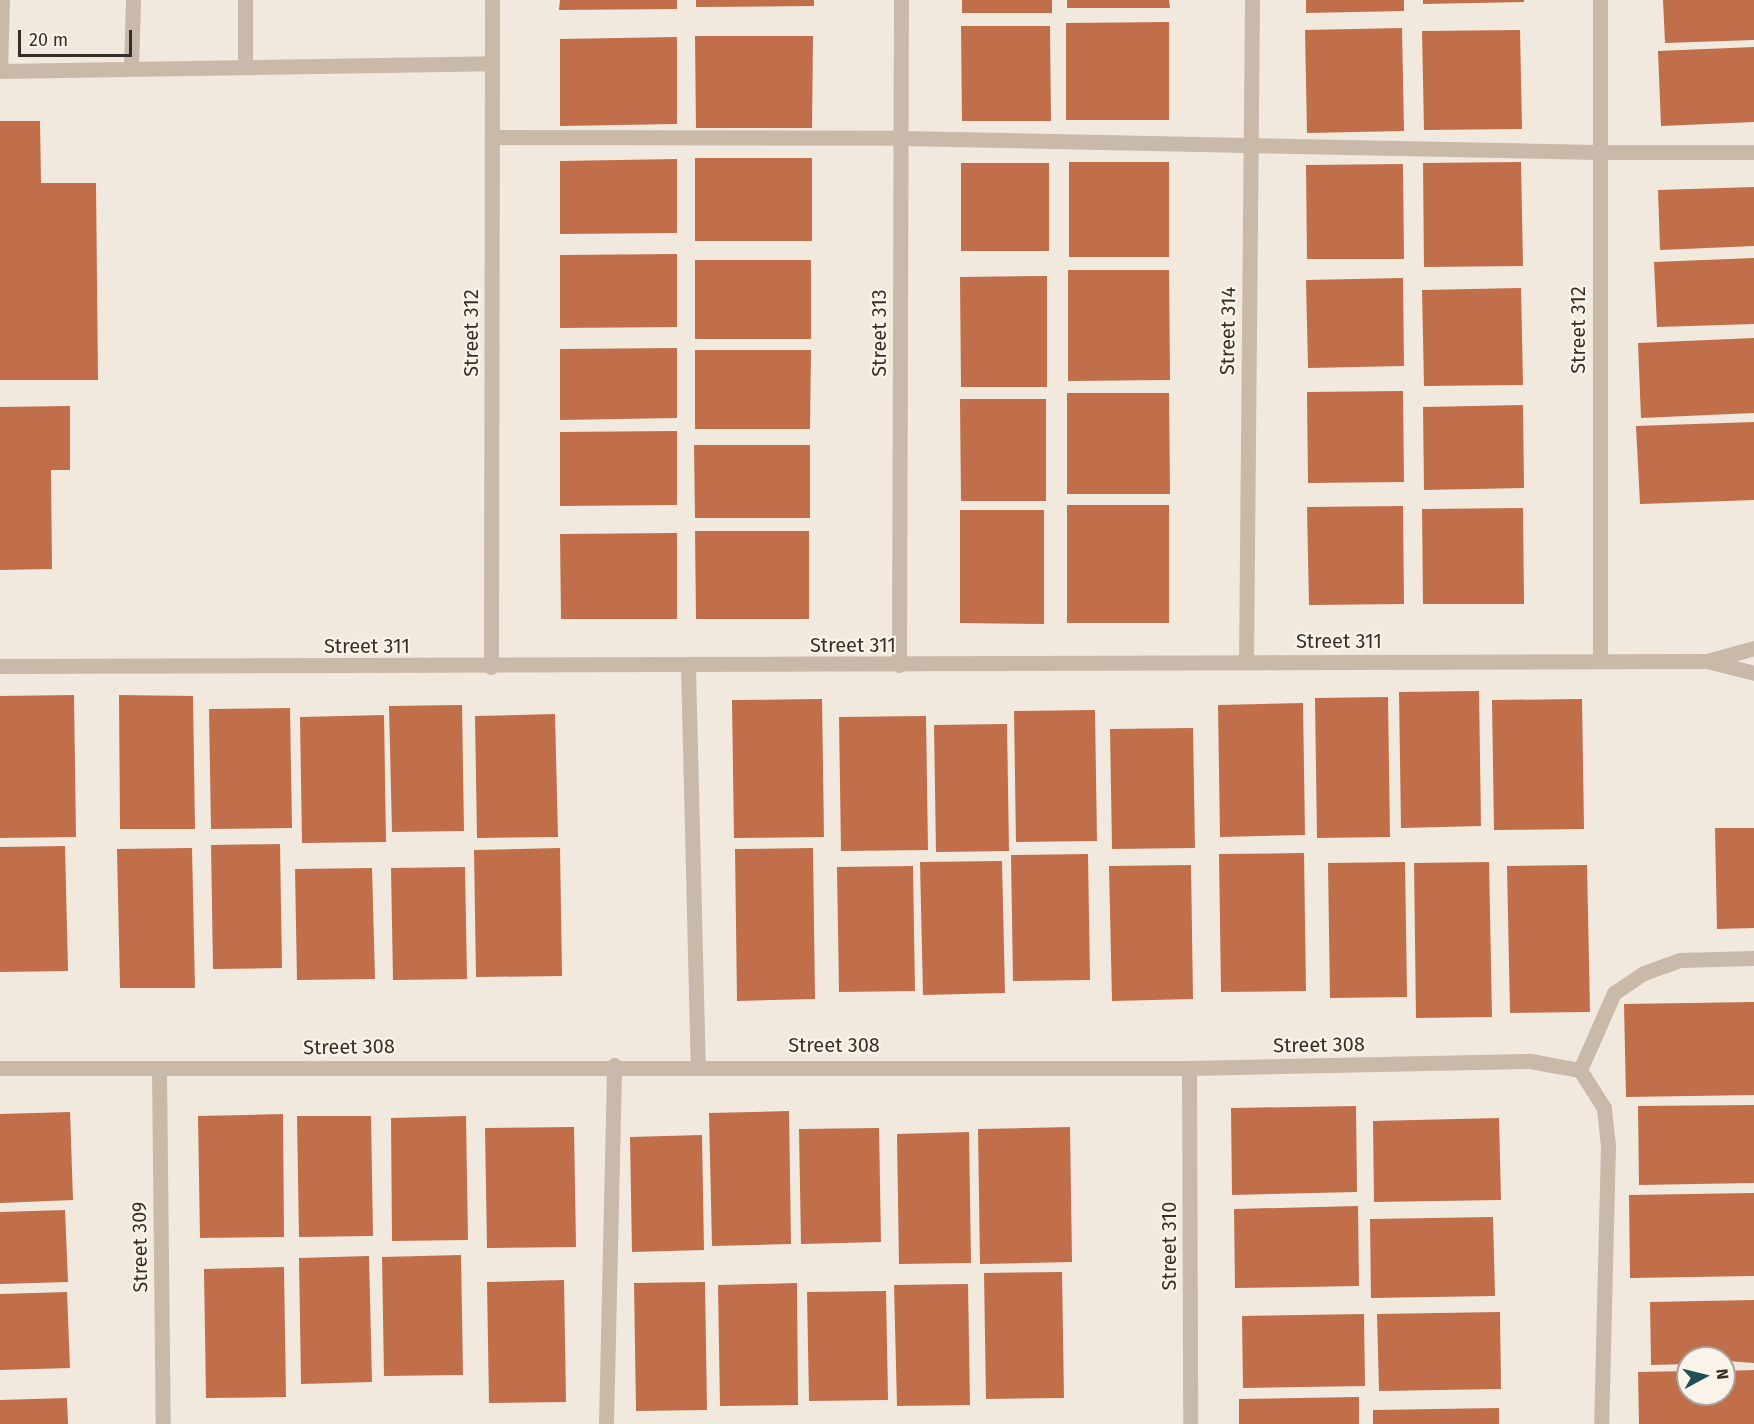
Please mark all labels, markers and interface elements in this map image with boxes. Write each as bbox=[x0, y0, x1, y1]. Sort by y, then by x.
scale bar bbox=[21, 18, 135, 56]
text: 20 m bbox=[29, 29, 68, 51]
street label: Street 312 bbox=[1566, 286, 1590, 374]
street label: Street 314 bbox=[1215, 287, 1241, 375]
street label: Street 312 bbox=[459, 289, 483, 377]
street label: Street 313 bbox=[867, 289, 891, 377]
street label: Street 311 bbox=[1296, 629, 1382, 653]
street label: Street 311 bbox=[810, 633, 896, 657]
street label: Street 311 bbox=[324, 634, 410, 658]
street label: Street 308 bbox=[1273, 1032, 1365, 1058]
street label: Street 308 bbox=[788, 1033, 880, 1057]
street label: Street 308 bbox=[303, 1034, 395, 1060]
street label: Street 309 bbox=[127, 1201, 153, 1293]
street label: Street 310 bbox=[1157, 1202, 1181, 1290]
north arrow bbox=[1676, 1346, 1736, 1406]
text: N bbox=[1712, 1368, 1732, 1380]

